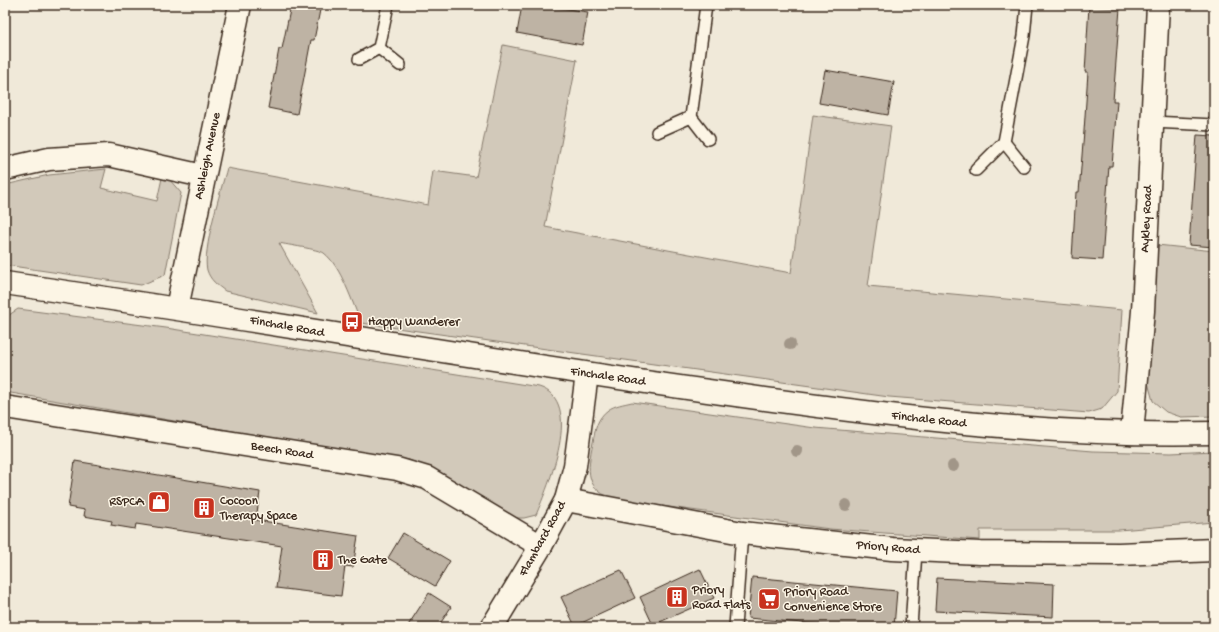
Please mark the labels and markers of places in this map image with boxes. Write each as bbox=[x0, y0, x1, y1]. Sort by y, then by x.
bus stop icon: Happy Wanderer bbox=[339, 309, 365, 335]
place label: Happy Wanderer bbox=[368, 315, 461, 330]
shop icon: RSPCA bbox=[146, 489, 172, 515]
place label: Cocoon Therapy Space bbox=[219, 494, 297, 524]
place label: RSPCA bbox=[109, 495, 145, 510]
building icon: Cocoon Therapy Space bbox=[191, 495, 217, 521]
building icon: The Gate bbox=[310, 547, 336, 573]
place label: The Gate bbox=[337, 553, 387, 568]
place label: Priory Road Flats bbox=[691, 583, 752, 613]
building icon: Priory Road Flats bbox=[664, 584, 690, 610]
place label: Priory Road Convenience Store bbox=[783, 585, 882, 615]
supermarket icon: Priory Road Convenience Store bbox=[756, 586, 782, 612]

